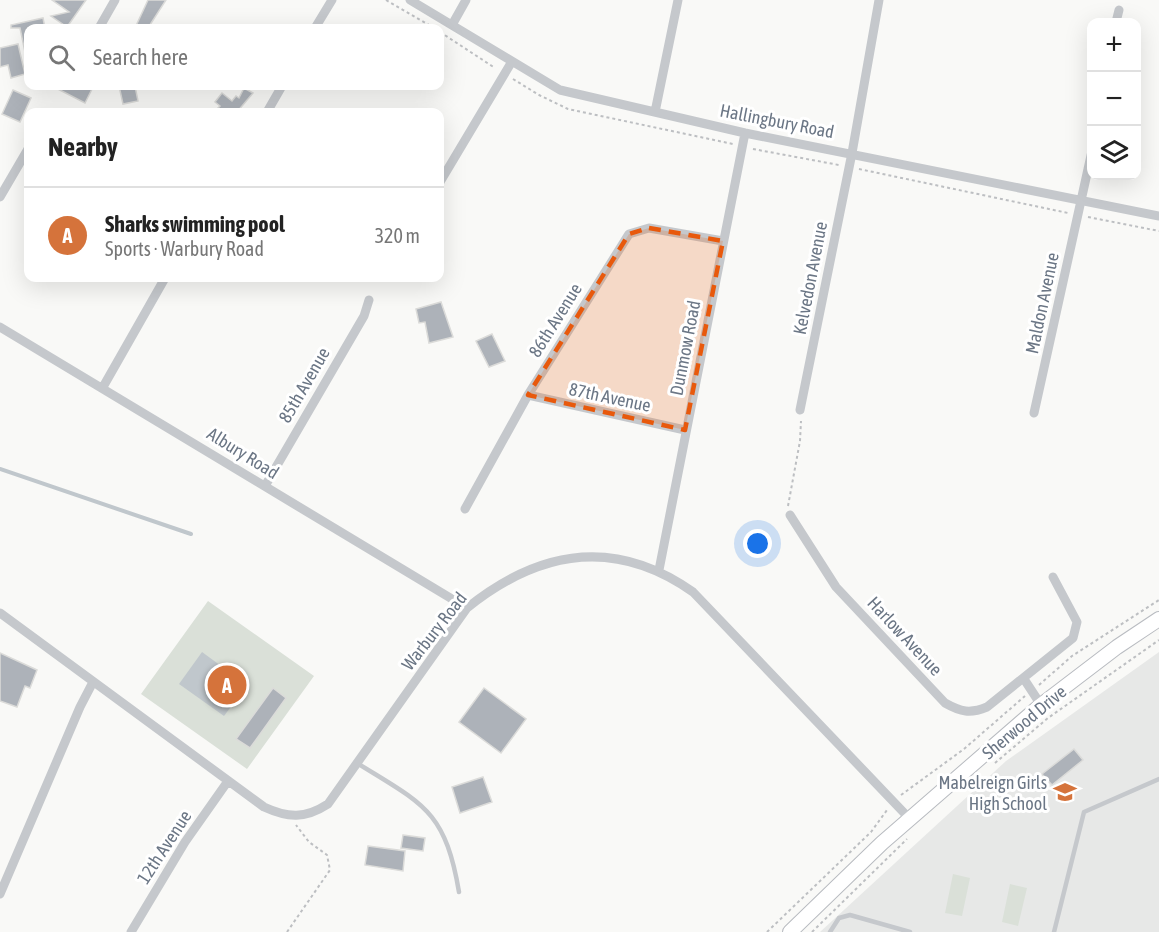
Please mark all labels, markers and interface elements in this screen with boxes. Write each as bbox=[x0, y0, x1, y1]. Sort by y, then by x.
map controls bbox=[1087, 18, 1141, 180]
button: + bbox=[1087, 18, 1141, 72]
search box bbox=[24, 24, 444, 90]
icon: search bbox=[45, 41, 78, 74]
text: Search here bbox=[93, 44, 188, 70]
button: − bbox=[1087, 72, 1141, 126]
street label: Hallingbury Road bbox=[718, 100, 836, 142]
button: layers bbox=[1087, 126, 1141, 180]
text: Nearby bbox=[48, 132, 118, 162]
text: Sharks swimming pool bbox=[105, 211, 285, 237]
street label: Kelvedon Avenue bbox=[789, 220, 831, 336]
text: A bbox=[63, 224, 72, 247]
text: 320 m bbox=[375, 224, 420, 247]
text: Sports · Warbury Road bbox=[105, 237, 264, 260]
street label: Maldon Avenue bbox=[1021, 250, 1063, 356]
street label: 86th Avenue bbox=[524, 279, 586, 361]
street label: Dunmow Road bbox=[666, 299, 704, 397]
street label: 85th Avenue bbox=[274, 344, 334, 426]
street label: 87th Avenue bbox=[567, 378, 653, 416]
street label: Albury Road bbox=[203, 423, 283, 483]
your location bbox=[743, 529, 772, 558]
street label: Warbury Road bbox=[397, 588, 471, 674]
street label: Harlow Avenue bbox=[863, 592, 947, 680]
pin: A bbox=[208, 662, 246, 708]
street label: Sherwood Drive bbox=[978, 681, 1070, 763]
place label: Mabelreign Girls High School bbox=[938, 772, 1047, 814]
school or university icon: Mabelreign Girls High School bbox=[1052, 779, 1078, 805]
street label: 12th Avenue bbox=[133, 806, 195, 888]

